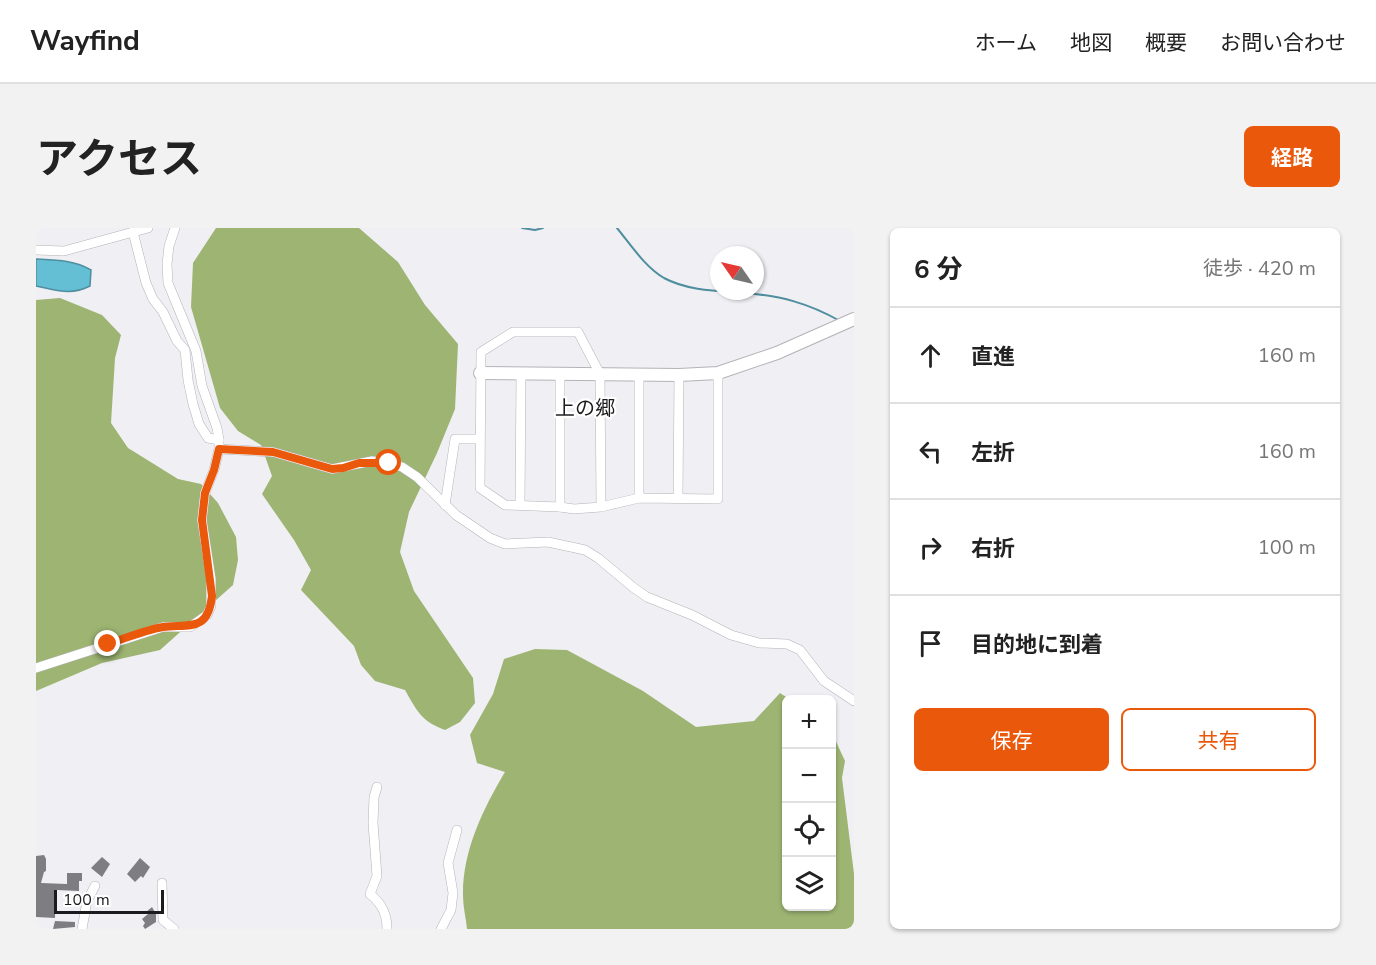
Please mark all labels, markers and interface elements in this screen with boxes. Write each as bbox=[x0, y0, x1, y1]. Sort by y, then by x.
text: Wayfind bbox=[30, 22, 140, 60]
text: ホーム bbox=[975, 29, 1037, 57]
text: 地図 bbox=[1070, 29, 1112, 57]
text: 概要 bbox=[1145, 29, 1187, 57]
text: お問い合わせ bbox=[1220, 29, 1346, 57]
button: 経路 bbox=[1244, 126, 1340, 187]
text: アクセス bbox=[36, 131, 202, 188]
north arrow bbox=[710, 246, 764, 300]
text: 6 分 bbox=[914, 252, 963, 287]
text: 徒歩 · 420 m bbox=[1203, 255, 1316, 282]
icon: ahead bbox=[914, 339, 947, 372]
text: 直進 bbox=[971, 342, 1015, 372]
text: 160 m bbox=[1258, 342, 1316, 369]
district label: 上の郷 bbox=[555, 395, 615, 422]
icon: left bbox=[914, 435, 947, 468]
text: 左折 bbox=[971, 438, 1015, 468]
text: 160 m bbox=[1258, 438, 1316, 465]
route start bbox=[375, 449, 401, 475]
icon: right bbox=[914, 531, 947, 564]
text: 右折 bbox=[971, 534, 1015, 564]
text: 100 m bbox=[1258, 534, 1316, 561]
icon: arrive bbox=[914, 627, 947, 660]
route end bbox=[94, 630, 120, 656]
text: 目的地に到着 bbox=[971, 630, 1103, 660]
map controls bbox=[782, 695, 836, 911]
button: + bbox=[782, 695, 836, 749]
button: 保存 bbox=[914, 708, 1109, 771]
button: 共有 bbox=[1121, 708, 1316, 771]
button: − bbox=[782, 749, 836, 803]
button: locate bbox=[782, 803, 836, 857]
button: layers bbox=[782, 857, 836, 911]
scale bar bbox=[54, 887, 164, 914]
text: 100 m bbox=[63, 889, 110, 911]

